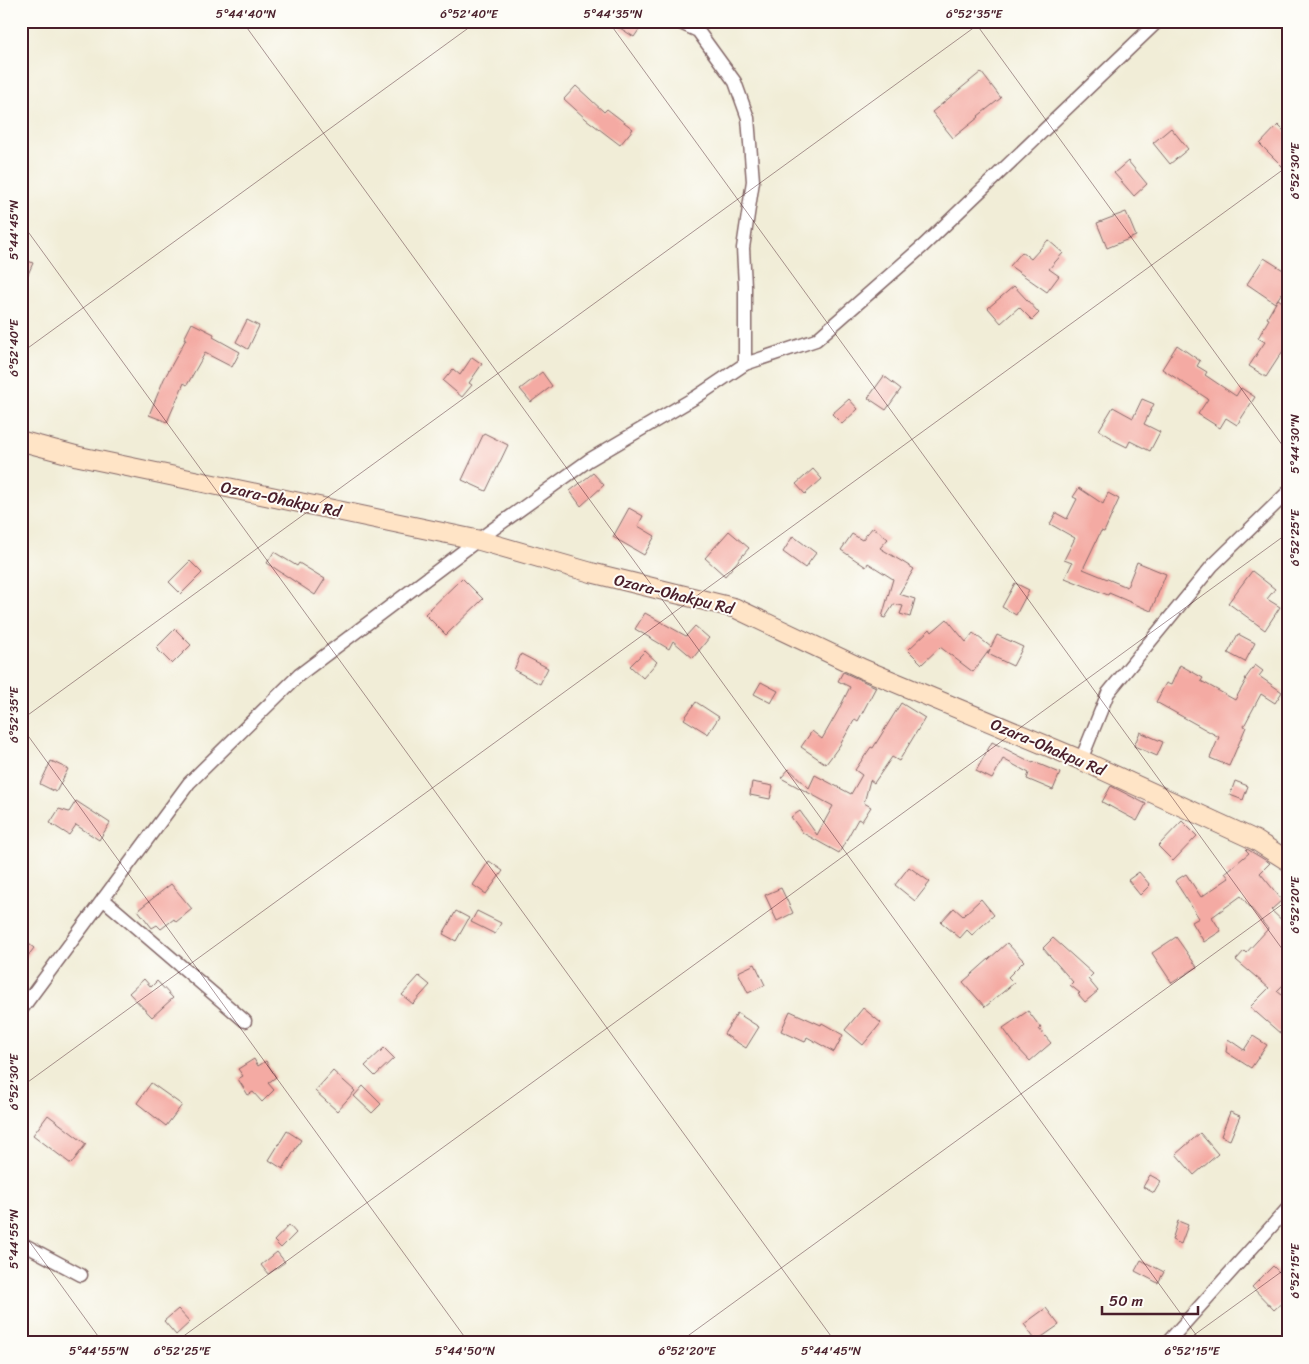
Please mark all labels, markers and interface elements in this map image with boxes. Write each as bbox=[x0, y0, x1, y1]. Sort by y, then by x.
text: 5°44'40"N bbox=[216, 3, 277, 25]
text: 6°52'40"E bbox=[440, 3, 499, 25]
text: 5°44'35"N bbox=[583, 3, 643, 25]
text: 6°52'35"E bbox=[946, 3, 1003, 25]
text: 6°52'30"E bbox=[1284, 141, 1306, 199]
text: 5°44'45"N bbox=[3, 199, 25, 260]
text: 6°52'40"E bbox=[3, 318, 25, 377]
text: 5°44'30"N bbox=[1284, 414, 1306, 474]
street label: Ozara-Ohakpu Rd bbox=[218, 472, 346, 526]
text: 6°52'25"E bbox=[1284, 508, 1306, 566]
street label: Ozara-Ohakpu Rd bbox=[611, 565, 739, 623]
text: 6°52'35"E bbox=[3, 686, 25, 743]
street label: Ozara-Ohakpu Rd bbox=[986, 710, 1112, 785]
text: 6°52'20"E bbox=[1284, 875, 1306, 933]
text: 6°52'30"E bbox=[3, 1052, 25, 1110]
text: 5°44'55"N bbox=[3, 1208, 25, 1269]
text: 6°52'15"E bbox=[1284, 1242, 1306, 1298]
scale bar bbox=[1102, 1284, 1198, 1316]
text: 50 m bbox=[1109, 1288, 1144, 1314]
text: 5°44'55"N bbox=[69, 1340, 130, 1362]
text: 6°52'25"E bbox=[154, 1340, 212, 1362]
text: 5°44'50"N bbox=[435, 1340, 496, 1362]
text: 6°52'20"E bbox=[659, 1340, 717, 1362]
text: 5°44'45"N bbox=[801, 1340, 862, 1362]
text: 6°52'15"E bbox=[1165, 1340, 1221, 1362]

